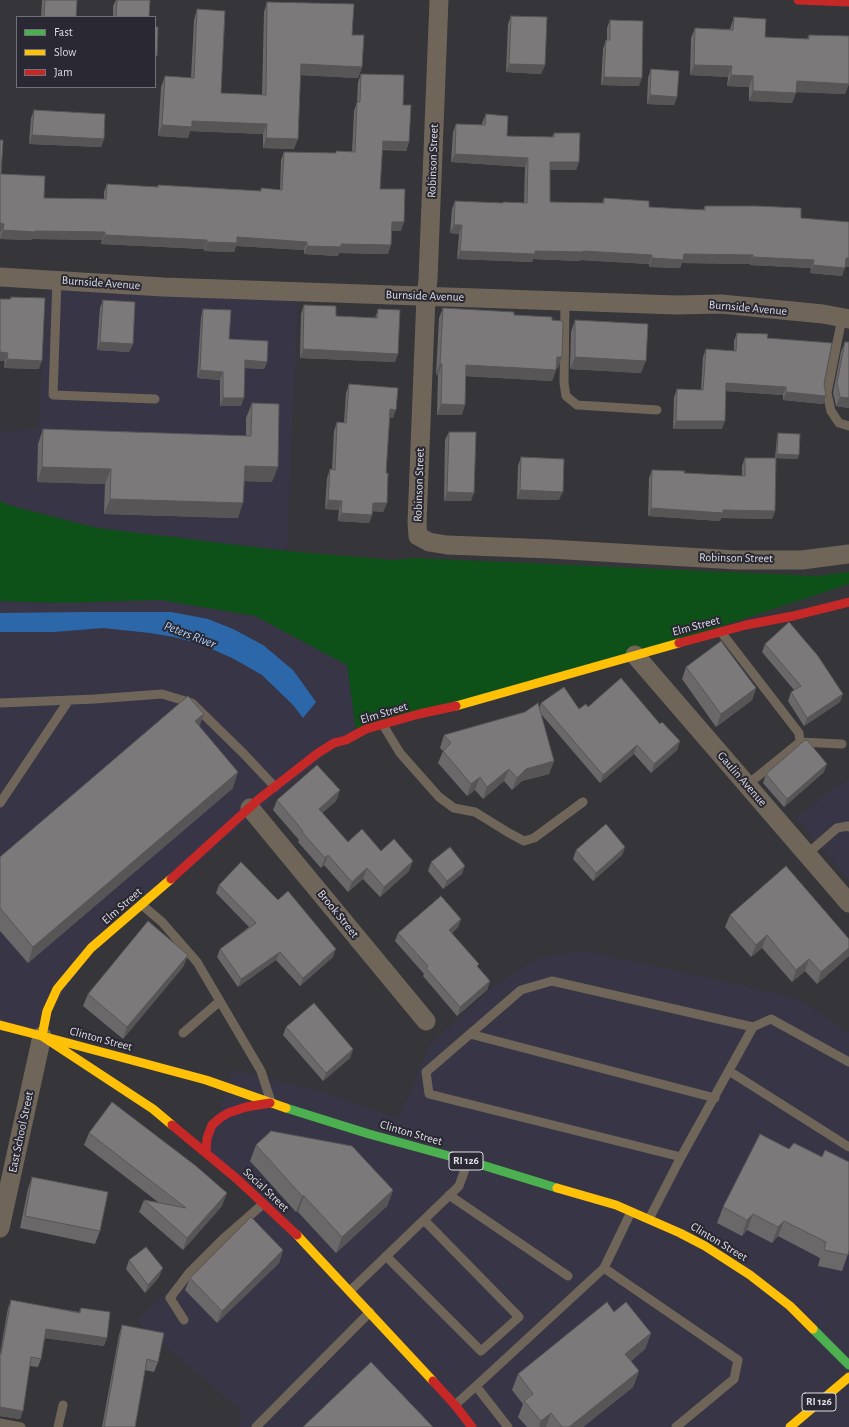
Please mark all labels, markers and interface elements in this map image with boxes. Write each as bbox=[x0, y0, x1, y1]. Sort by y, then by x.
legend bbox=[16, 16, 156, 88]
text: Fast bbox=[54, 26, 73, 38]
text: Slow bbox=[54, 46, 76, 58]
text: Jam bbox=[54, 66, 73, 78]
street label: Robinson Street bbox=[425, 124, 441, 198]
street label: Burnside Avenue bbox=[61, 273, 141, 293]
street label: Burnside Avenue bbox=[385, 287, 465, 305]
street label: Burnside Avenue bbox=[708, 297, 788, 319]
street label: Robinson Street bbox=[411, 448, 427, 522]
street label: Robinson Street bbox=[699, 550, 773, 566]
street label: Elm Street bbox=[671, 613, 721, 639]
water label: Peters River bbox=[162, 618, 218, 652]
street label: Elm Street bbox=[359, 699, 409, 727]
street label: Gaulin Avenue bbox=[714, 749, 770, 809]
street label: Elm Street bbox=[99, 885, 145, 927]
street label: Brook Street bbox=[314, 887, 362, 941]
street label: Clinton Street bbox=[68, 1024, 134, 1054]
street label: East School Street bbox=[5, 1090, 37, 1174]
street label: Clinton Street bbox=[378, 1117, 444, 1149]
road number: RI 126 bbox=[449, 1152, 483, 1170]
street label: Social Street bbox=[240, 1165, 292, 1215]
street label: Clinton Street bbox=[688, 1219, 750, 1265]
road number: RI 126 bbox=[802, 1393, 836, 1411]

